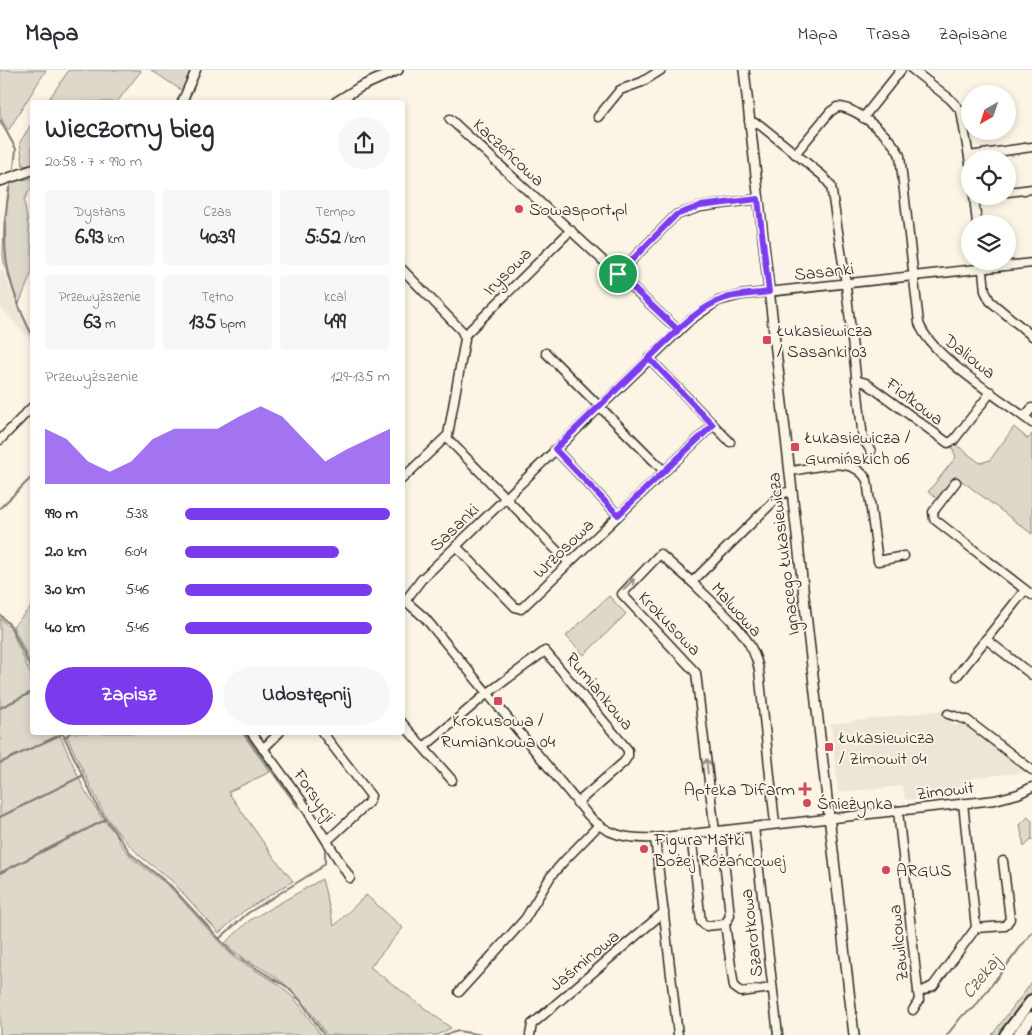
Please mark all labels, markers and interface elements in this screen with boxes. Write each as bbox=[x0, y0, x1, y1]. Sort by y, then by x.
text: Mapa bbox=[25, 17, 79, 52]
text: Mapa bbox=[798, 22, 838, 48]
text: Trasa bbox=[866, 22, 910, 48]
text: Zapisane bbox=[938, 22, 1007, 48]
north arrow bbox=[961, 85, 1016, 140]
map controls bbox=[961, 85, 1016, 270]
text: Wieczorny bieg bbox=[45, 110, 214, 151]
street label: Kaczeńcowa bbox=[466, 113, 549, 194]
button: share bbox=[338, 117, 390, 169]
text: 20:58 · 7 × 990 m bbox=[45, 150, 142, 174]
button: locate bbox=[961, 150, 1016, 205]
place label: Sowasport.pl bbox=[529, 198, 627, 224]
text: Dystans bbox=[74, 202, 126, 223]
text: Czas bbox=[203, 202, 232, 223]
text: Tempo bbox=[315, 202, 355, 223]
marker: Sowasport.pl bbox=[513, 203, 525, 215]
button: layers bbox=[961, 215, 1016, 270]
text: 6.93 bbox=[75, 223, 104, 253]
text: 40:39 bbox=[200, 223, 235, 253]
text: 5:52 bbox=[305, 223, 341, 253]
text: km bbox=[104, 229, 124, 250]
text: /km bbox=[341, 229, 366, 250]
street label: Irysowa bbox=[478, 242, 539, 303]
pin bbox=[597, 253, 639, 295]
street label: Sasanki bbox=[793, 257, 855, 289]
icon: arrive bbox=[604, 260, 632, 288]
text: Przewyższenie bbox=[59, 287, 141, 308]
text: Tętno bbox=[201, 287, 234, 308]
text: kcal bbox=[324, 287, 346, 308]
text: 63 bbox=[84, 308, 102, 338]
text: 135 bbox=[189, 308, 216, 338]
text: 499 bbox=[325, 308, 346, 338]
text: m bbox=[102, 314, 116, 335]
text: bpm bbox=[216, 314, 246, 335]
place label: Łukasiewicza / Sasanki 03 bbox=[776, 319, 872, 366]
street label: Daliowa bbox=[936, 328, 1000, 386]
marker: Łukasiewicza / Sasanki 03 bbox=[761, 334, 773, 346]
text: Przewyższenie bbox=[45, 365, 138, 389]
text: 129–135 m bbox=[330, 365, 390, 389]
street label: Fiołkowa bbox=[879, 372, 948, 433]
place label: Łukasiewicza / Gumińskich 06 bbox=[804, 426, 911, 473]
marker: Łukasiewicza / Gumińskich 06 bbox=[789, 441, 801, 453]
street label: Ignacego Łukasiewicza bbox=[762, 471, 809, 637]
street label: Sasanki bbox=[425, 498, 486, 559]
text: 990 m bbox=[45, 502, 78, 526]
text: 5:38 bbox=[125, 502, 148, 526]
street label: Wrzosowa bbox=[528, 514, 601, 585]
text: 2.0 km bbox=[45, 540, 87, 564]
text: 6:04 bbox=[125, 540, 147, 564]
street label: Malwowa bbox=[704, 577, 767, 644]
text: 3.0 km bbox=[45, 578, 85, 602]
text: 5:46 bbox=[125, 578, 149, 602]
one-way arrow bbox=[623, 578, 635, 590]
street label: Krokusowa bbox=[631, 586, 706, 663]
text: 4.0 km bbox=[45, 616, 85, 640]
text: 5:46 bbox=[125, 616, 149, 640]
street label: Rumiankowa bbox=[558, 648, 639, 737]
button: Zapisz bbox=[45, 667, 213, 725]
button: Udostępnij bbox=[223, 667, 390, 725]
marker: Krokusowa / Rumiankowa 04 bbox=[492, 695, 504, 707]
place label: Krokusowa / Rumiankowa 04 bbox=[441, 709, 556, 756]
place label: Łukasiewicza / Zimowit 04 bbox=[838, 726, 934, 773]
marker: Łukasiewicza / Zimowit 04 bbox=[823, 741, 835, 753]
one-way arrow bbox=[702, 758, 712, 774]
street label: Forsycji bbox=[285, 763, 341, 828]
street label: Zimowit bbox=[915, 776, 976, 808]
place label: Apteka Difarm bbox=[684, 778, 795, 804]
marker: Apteka Difarm bbox=[799, 783, 811, 795]
place label: Śnieżynka bbox=[817, 792, 893, 818]
marker: Śnieżynka bbox=[801, 797, 813, 809]
place label: Figura Matki Bożej Różańcowej bbox=[653, 828, 786, 875]
marker: Figura Matki Bożej Różańcowej bbox=[638, 843, 650, 855]
place label: ARGUS bbox=[896, 859, 951, 885]
marker: ARGUS bbox=[880, 864, 892, 876]
street label: Szarotkowa bbox=[735, 887, 771, 978]
street label: Zawilcowa bbox=[883, 903, 917, 982]
street label: Jaśminowa bbox=[545, 924, 626, 999]
water label: Czekaj bbox=[956, 948, 1009, 1005]

